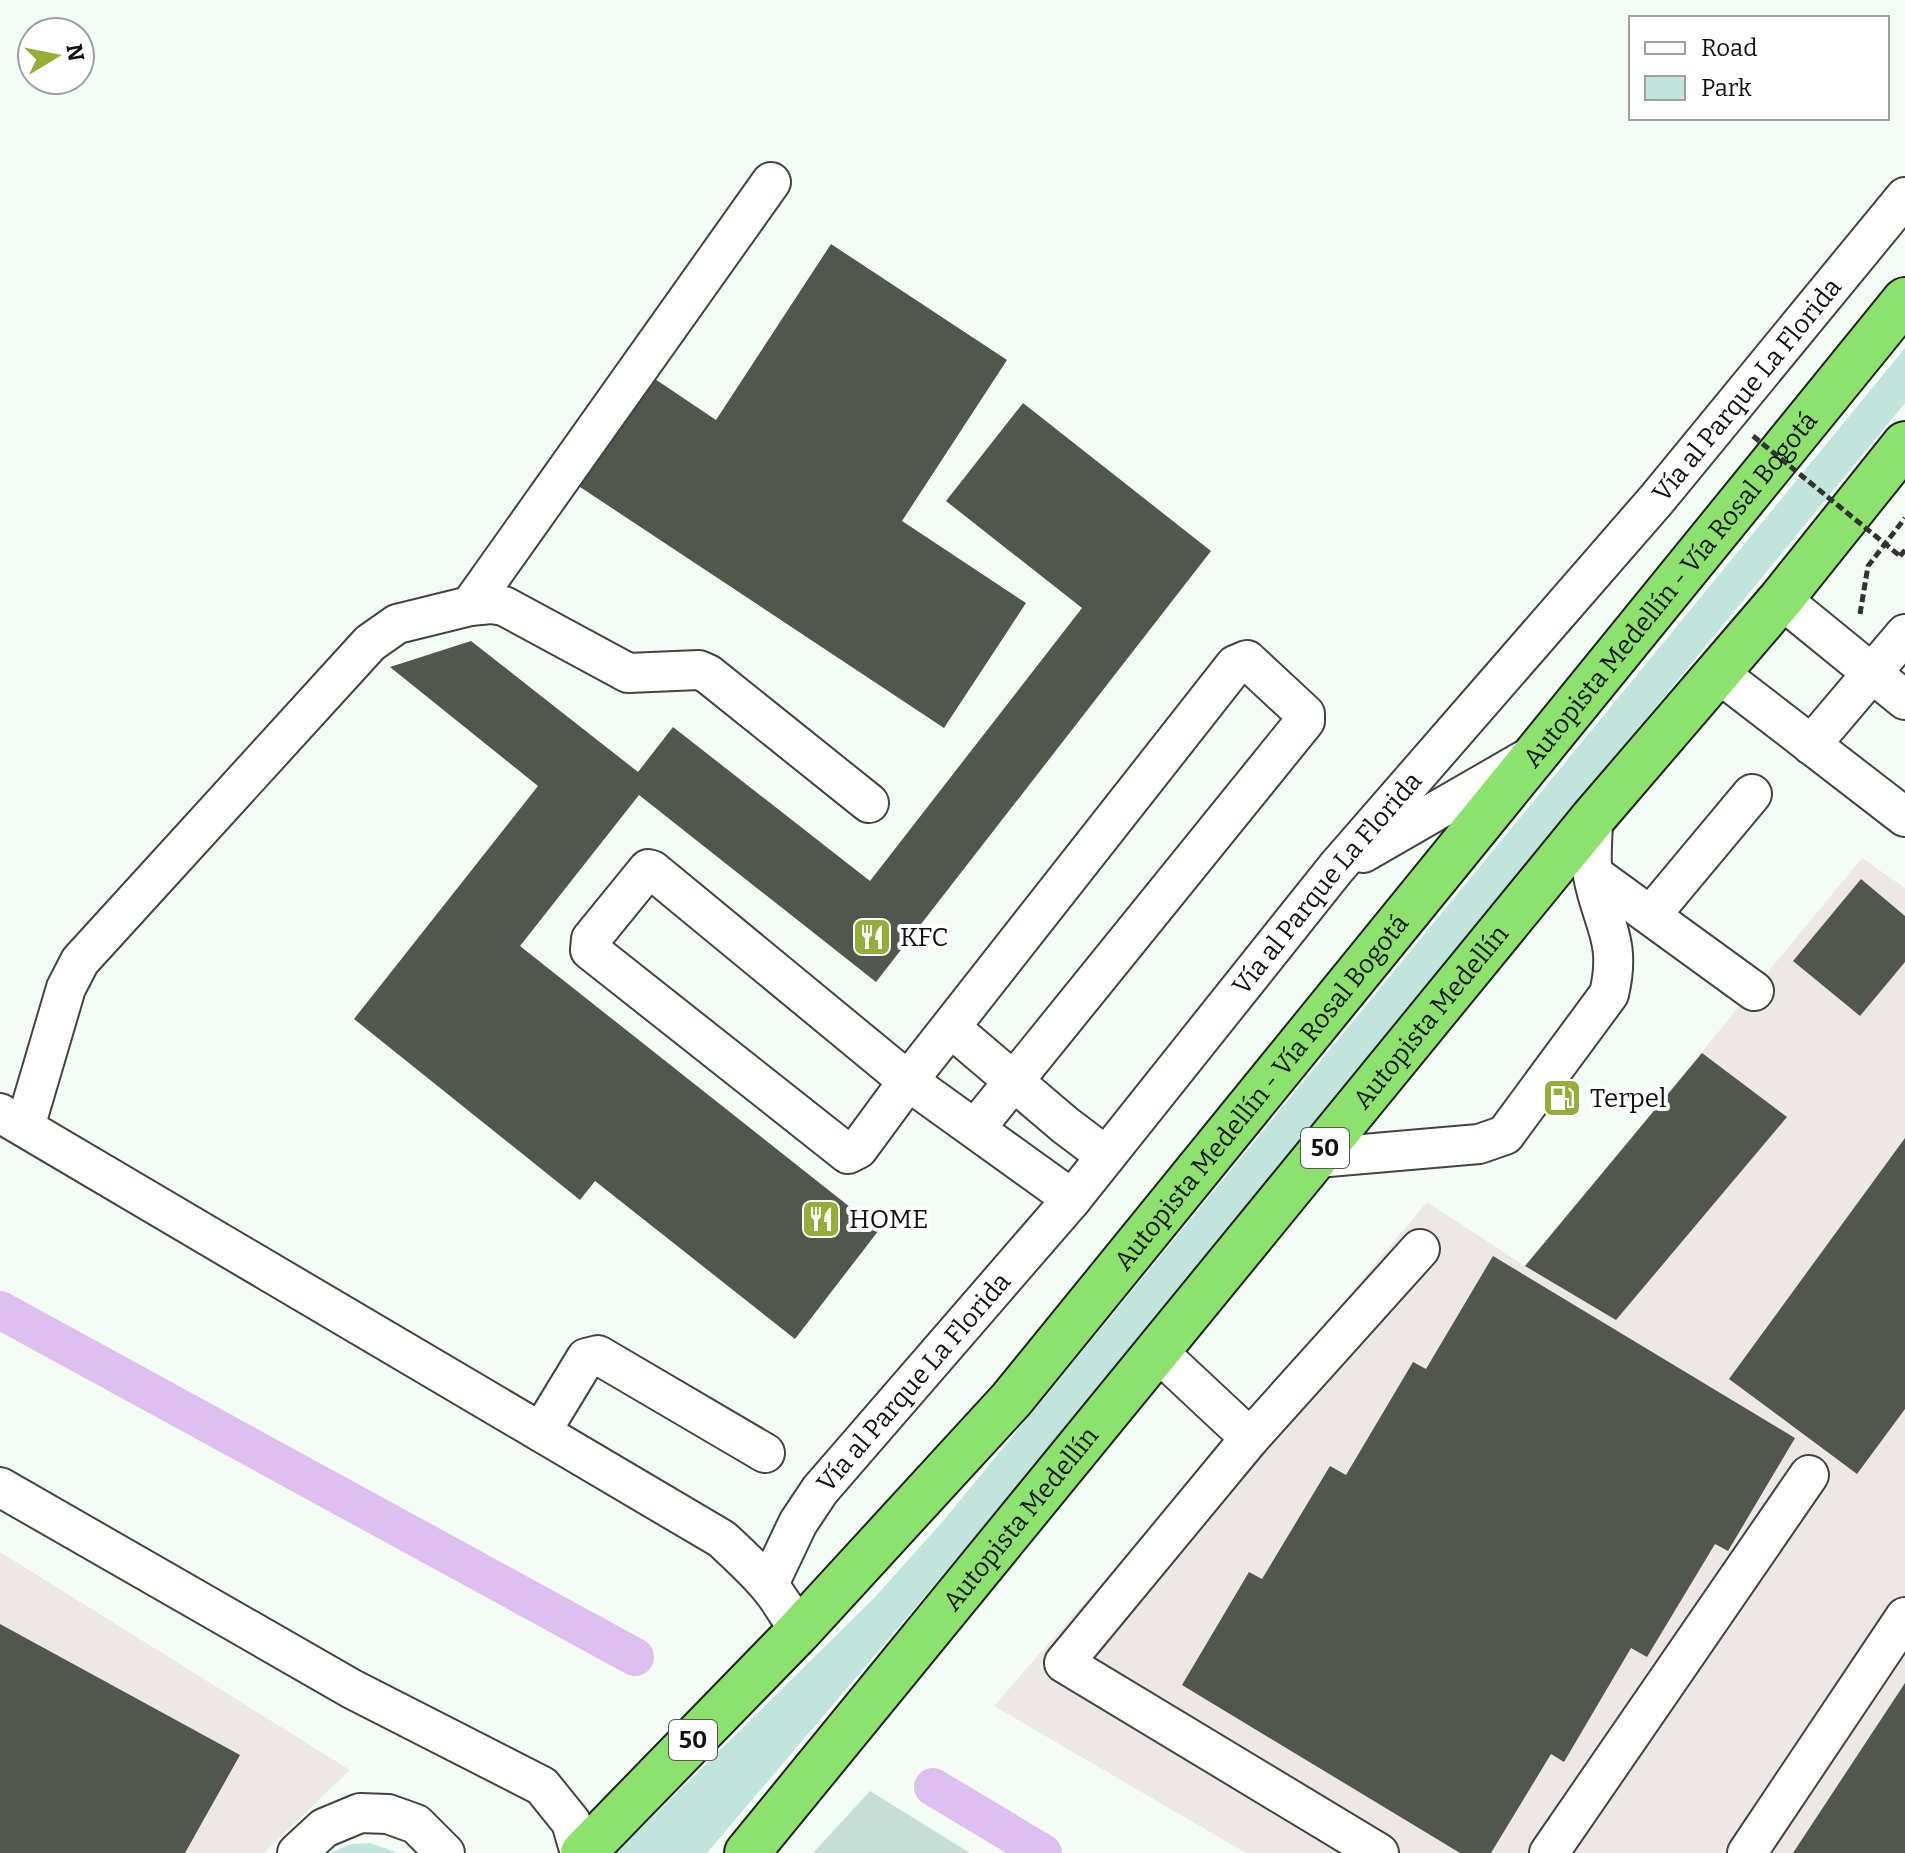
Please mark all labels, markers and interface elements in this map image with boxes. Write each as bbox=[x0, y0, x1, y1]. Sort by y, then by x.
north arrow bbox=[16, 16, 96, 96]
legend bbox=[1629, 16, 1889, 120]
text: Road bbox=[1701, 34, 1757, 62]
text: N bbox=[60, 42, 90, 63]
text: Park bbox=[1701, 74, 1752, 102]
street label: Vía al Parque La Florida bbox=[1646, 272, 1848, 508]
street label: Autopista Medellín - Vía Rosal Bogotá bbox=[1517, 406, 1824, 774]
street label: Vía al Parque La Florida bbox=[1226, 766, 1428, 1001]
street label: Autopista Medellín - Vía Rosal Bogotá bbox=[1108, 908, 1415, 1276]
restaurant icon: KFC bbox=[851, 916, 893, 958]
street label: Autopista Medellín bbox=[1347, 919, 1515, 1115]
place label: KFC bbox=[900, 922, 948, 953]
fuel station icon: Terpel bbox=[1541, 1077, 1583, 1119]
place label: Terpel bbox=[1590, 1083, 1666, 1114]
road number: 50 bbox=[1301, 1128, 1349, 1168]
restaurant icon: HOME bbox=[800, 1198, 842, 1240]
place label: HOME bbox=[849, 1204, 928, 1235]
street label: Vía al Parque La Florida bbox=[811, 1266, 1017, 1498]
street label: Autopista Medellín bbox=[937, 1420, 1105, 1617]
road number: 50 bbox=[669, 1720, 717, 1760]

